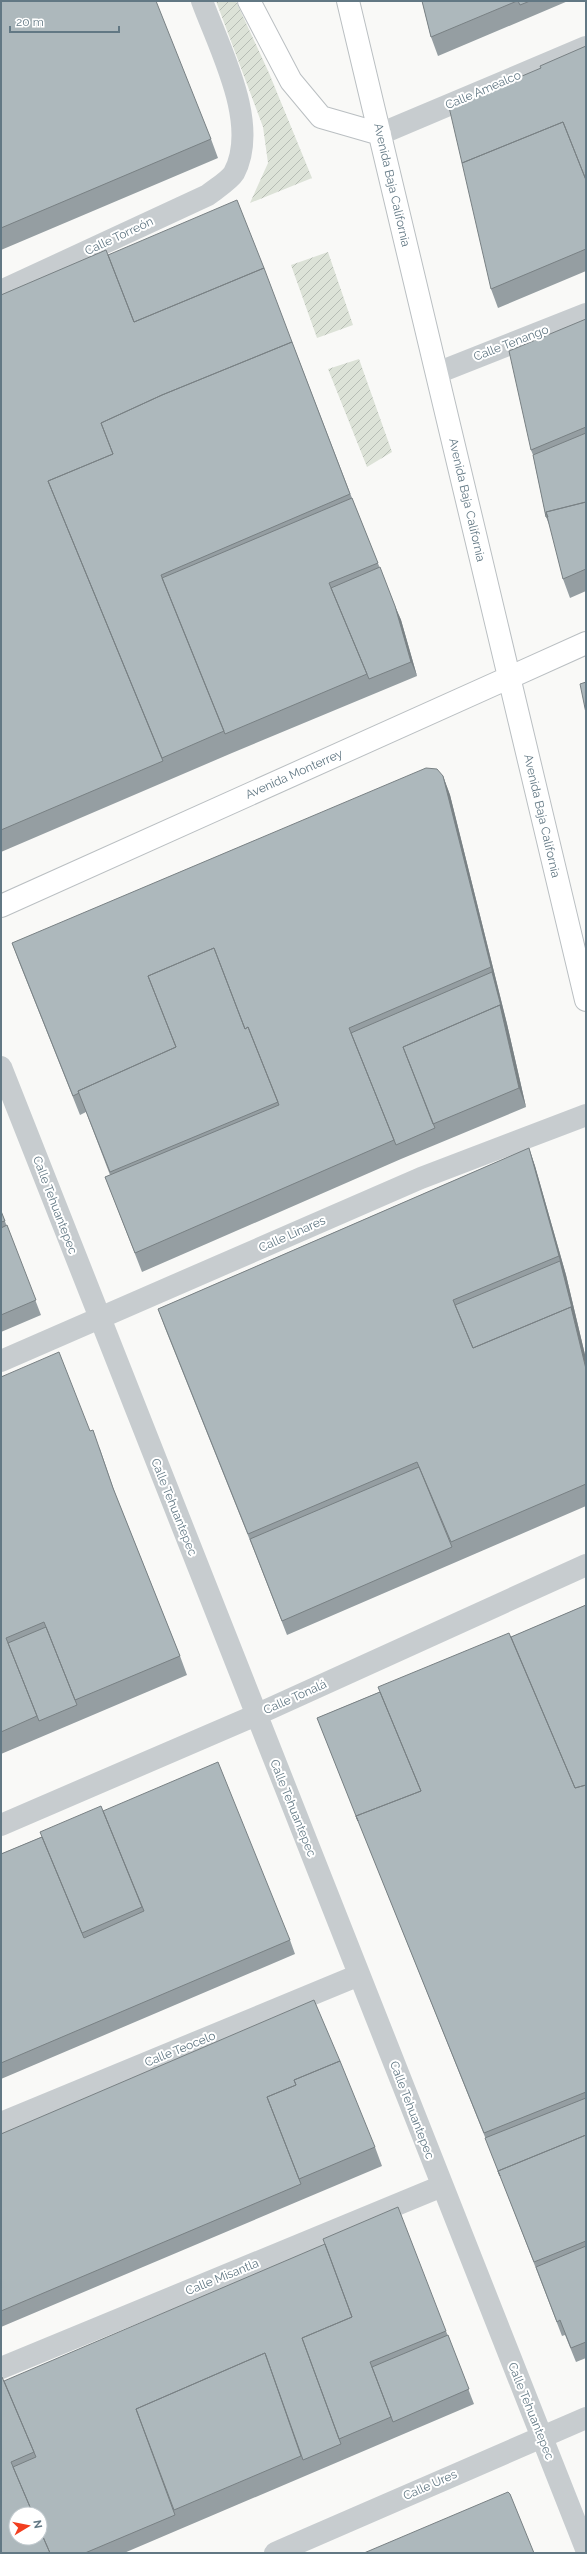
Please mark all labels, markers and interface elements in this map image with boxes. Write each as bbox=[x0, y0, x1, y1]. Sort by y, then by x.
scale bar bbox=[10, 8, 119, 34]
text: 20 m bbox=[16, 15, 44, 29]
street label: Calle Amealco bbox=[443, 68, 523, 112]
street label: Avenida Baja California bbox=[371, 122, 413, 248]
street label: Calle Torreón bbox=[83, 214, 155, 258]
street label: Calle Tenango bbox=[472, 322, 550, 364]
street label: Avenida Baja California bbox=[446, 437, 488, 563]
street label: Avenida Monterrey bbox=[243, 746, 345, 802]
street label: Avenida Baja California bbox=[521, 753, 563, 879]
street label: Calle Tehuantepec bbox=[30, 1154, 80, 1256]
street label: Calle Linares bbox=[257, 1213, 328, 1255]
street label: Calle Tehuantepec bbox=[148, 1456, 200, 1558]
street label: Calle Tonalá bbox=[261, 1677, 329, 1717]
street label: Calle Tehuantepec bbox=[267, 1757, 319, 1859]
street label: Calle Teocelo bbox=[143, 2028, 217, 2070]
street label: Calle Tehuantepec bbox=[387, 2059, 437, 2161]
street label: Calle Misantla bbox=[183, 2256, 261, 2298]
street label: Calle Tehuantepec bbox=[505, 2360, 557, 2462]
street label: Calle Ures bbox=[401, 2467, 459, 2503]
north arrow bbox=[8, 2506, 48, 2546]
text: N bbox=[30, 2519, 44, 2530]

